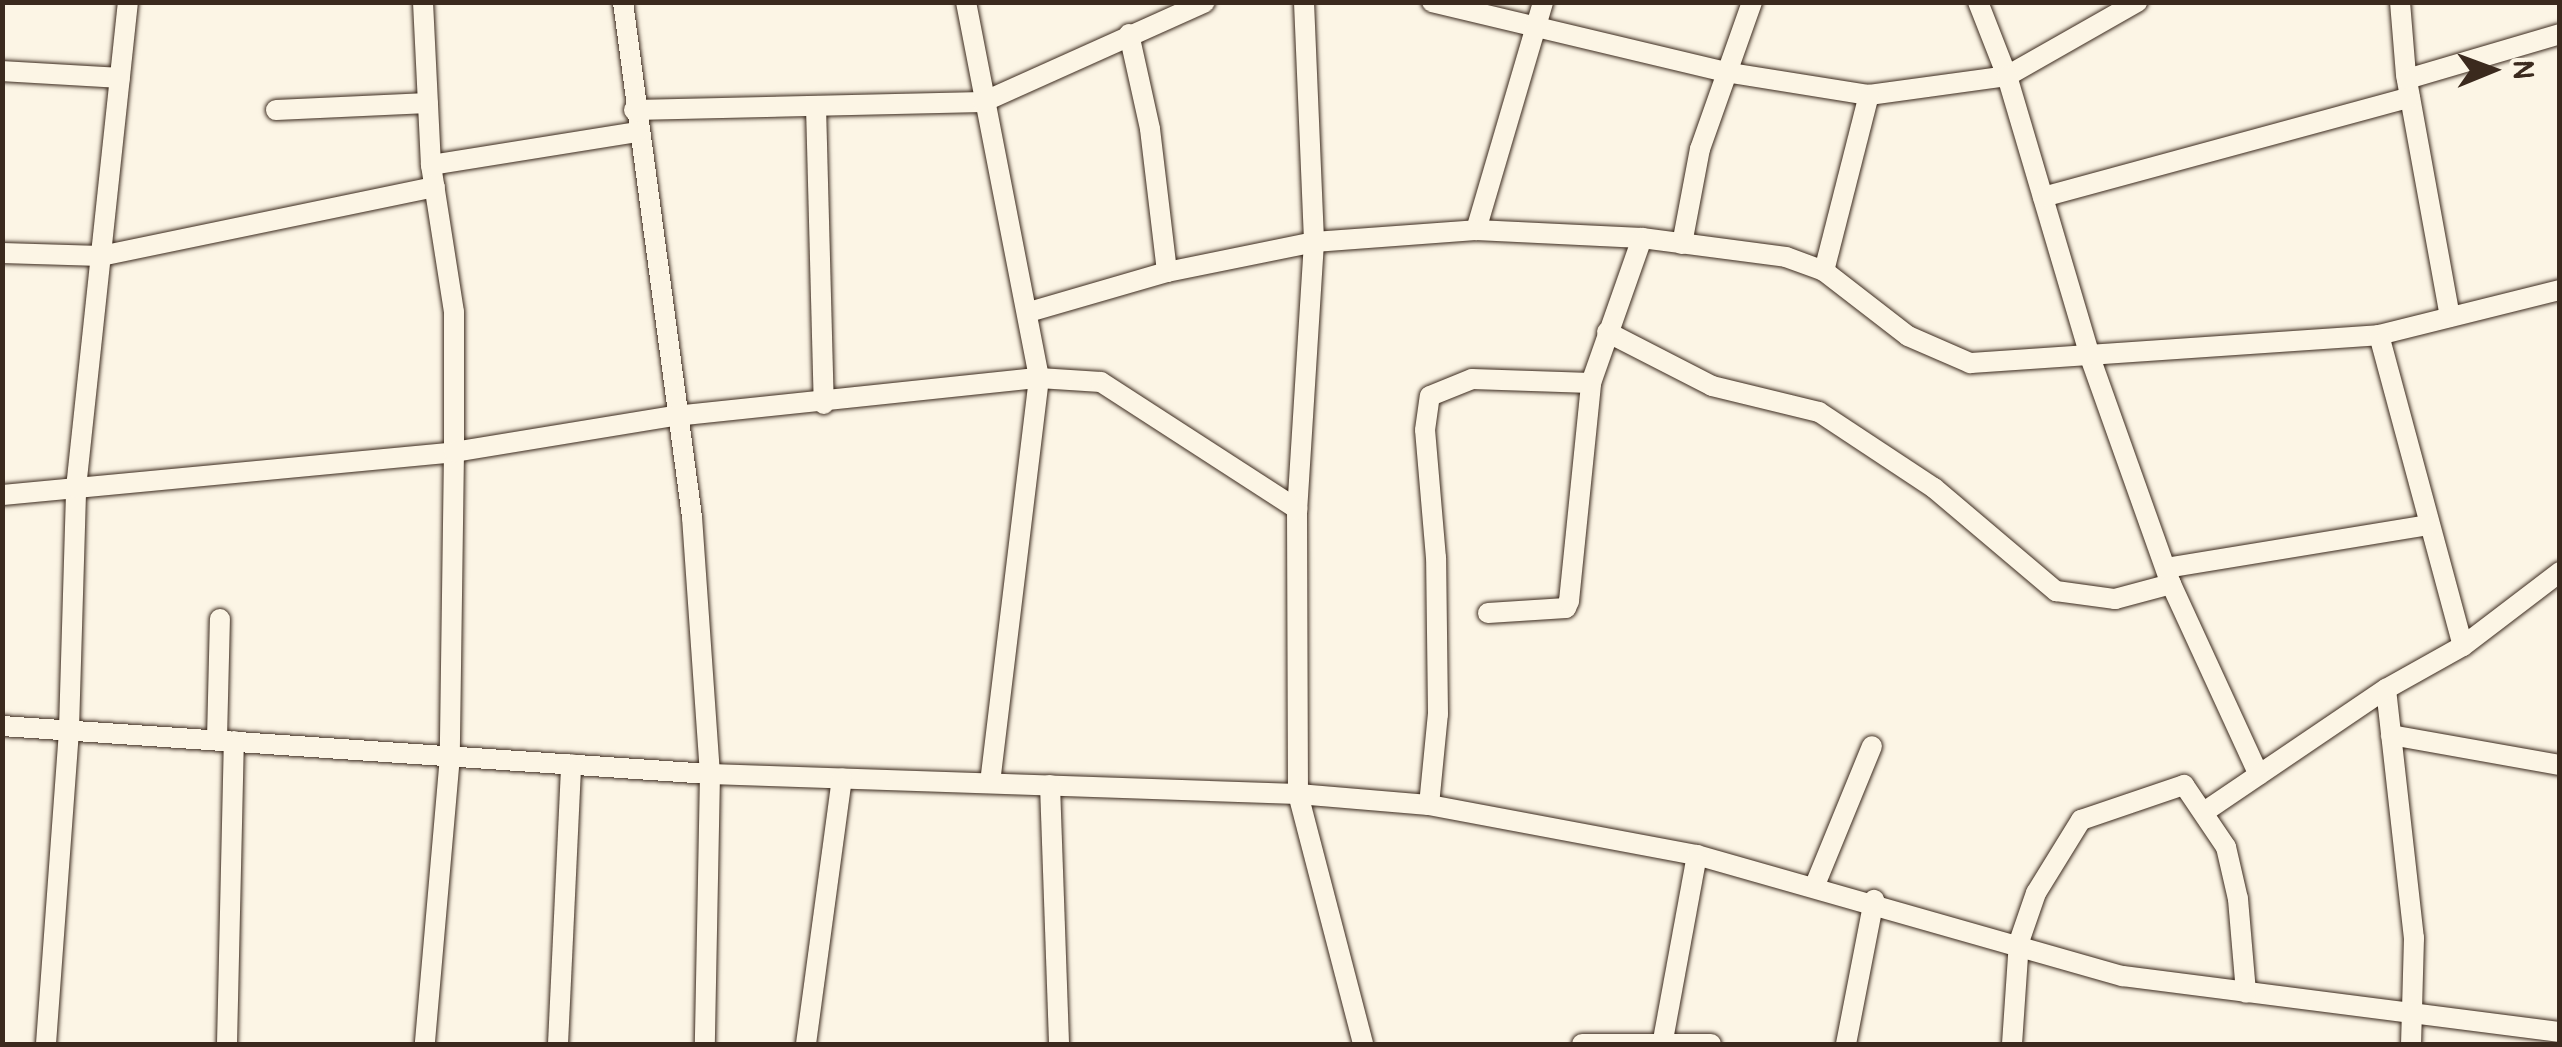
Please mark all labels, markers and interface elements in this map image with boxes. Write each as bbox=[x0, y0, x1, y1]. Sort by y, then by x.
north arrow bbox=[2442, 20, 2542, 120]
text: N bbox=[2505, 60, 2540, 79]

